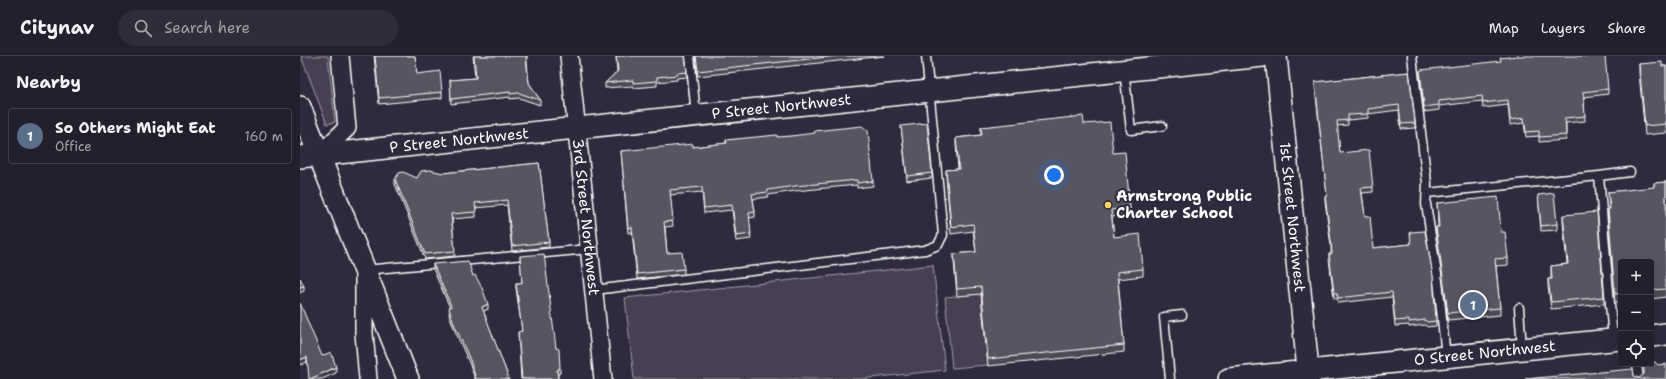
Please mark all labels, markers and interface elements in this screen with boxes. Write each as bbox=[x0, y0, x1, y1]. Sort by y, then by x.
search box bbox=[118, 10, 398, 46]
text: Citynav bbox=[20, 15, 94, 40]
icon: search bbox=[132, 17, 154, 39]
text: Search here bbox=[164, 18, 250, 38]
text: Map bbox=[1489, 19, 1519, 37]
text: Layers bbox=[1541, 19, 1585, 37]
text: Share bbox=[1607, 19, 1646, 37]
text: Nearby bbox=[16, 71, 81, 93]
street label: P Street Northwest bbox=[711, 89, 852, 124]
text: So Others Might Eat bbox=[55, 118, 216, 138]
street label: P Street Northwest bbox=[388, 123, 530, 158]
text: 1 bbox=[27, 128, 33, 145]
text: 160 m bbox=[245, 128, 283, 145]
text: Office bbox=[55, 138, 92, 155]
street label: 3rd Street Northwest bbox=[568, 138, 604, 296]
street label: 1st Street Northwest bbox=[1275, 141, 1310, 293]
your location bbox=[1044, 165, 1064, 185]
place label: Armstrong Public Charter School bbox=[1116, 186, 1252, 223]
marker: Armstrong Public Charter School bbox=[1103, 200, 1113, 210]
map controls bbox=[1618, 259, 1654, 367]
button: + bbox=[1618, 259, 1654, 295]
pin: 1 bbox=[1460, 290, 1486, 320]
button: − bbox=[1618, 295, 1654, 331]
button: locate bbox=[1618, 331, 1654, 367]
street label: O Street Northwest bbox=[1413, 336, 1556, 370]

